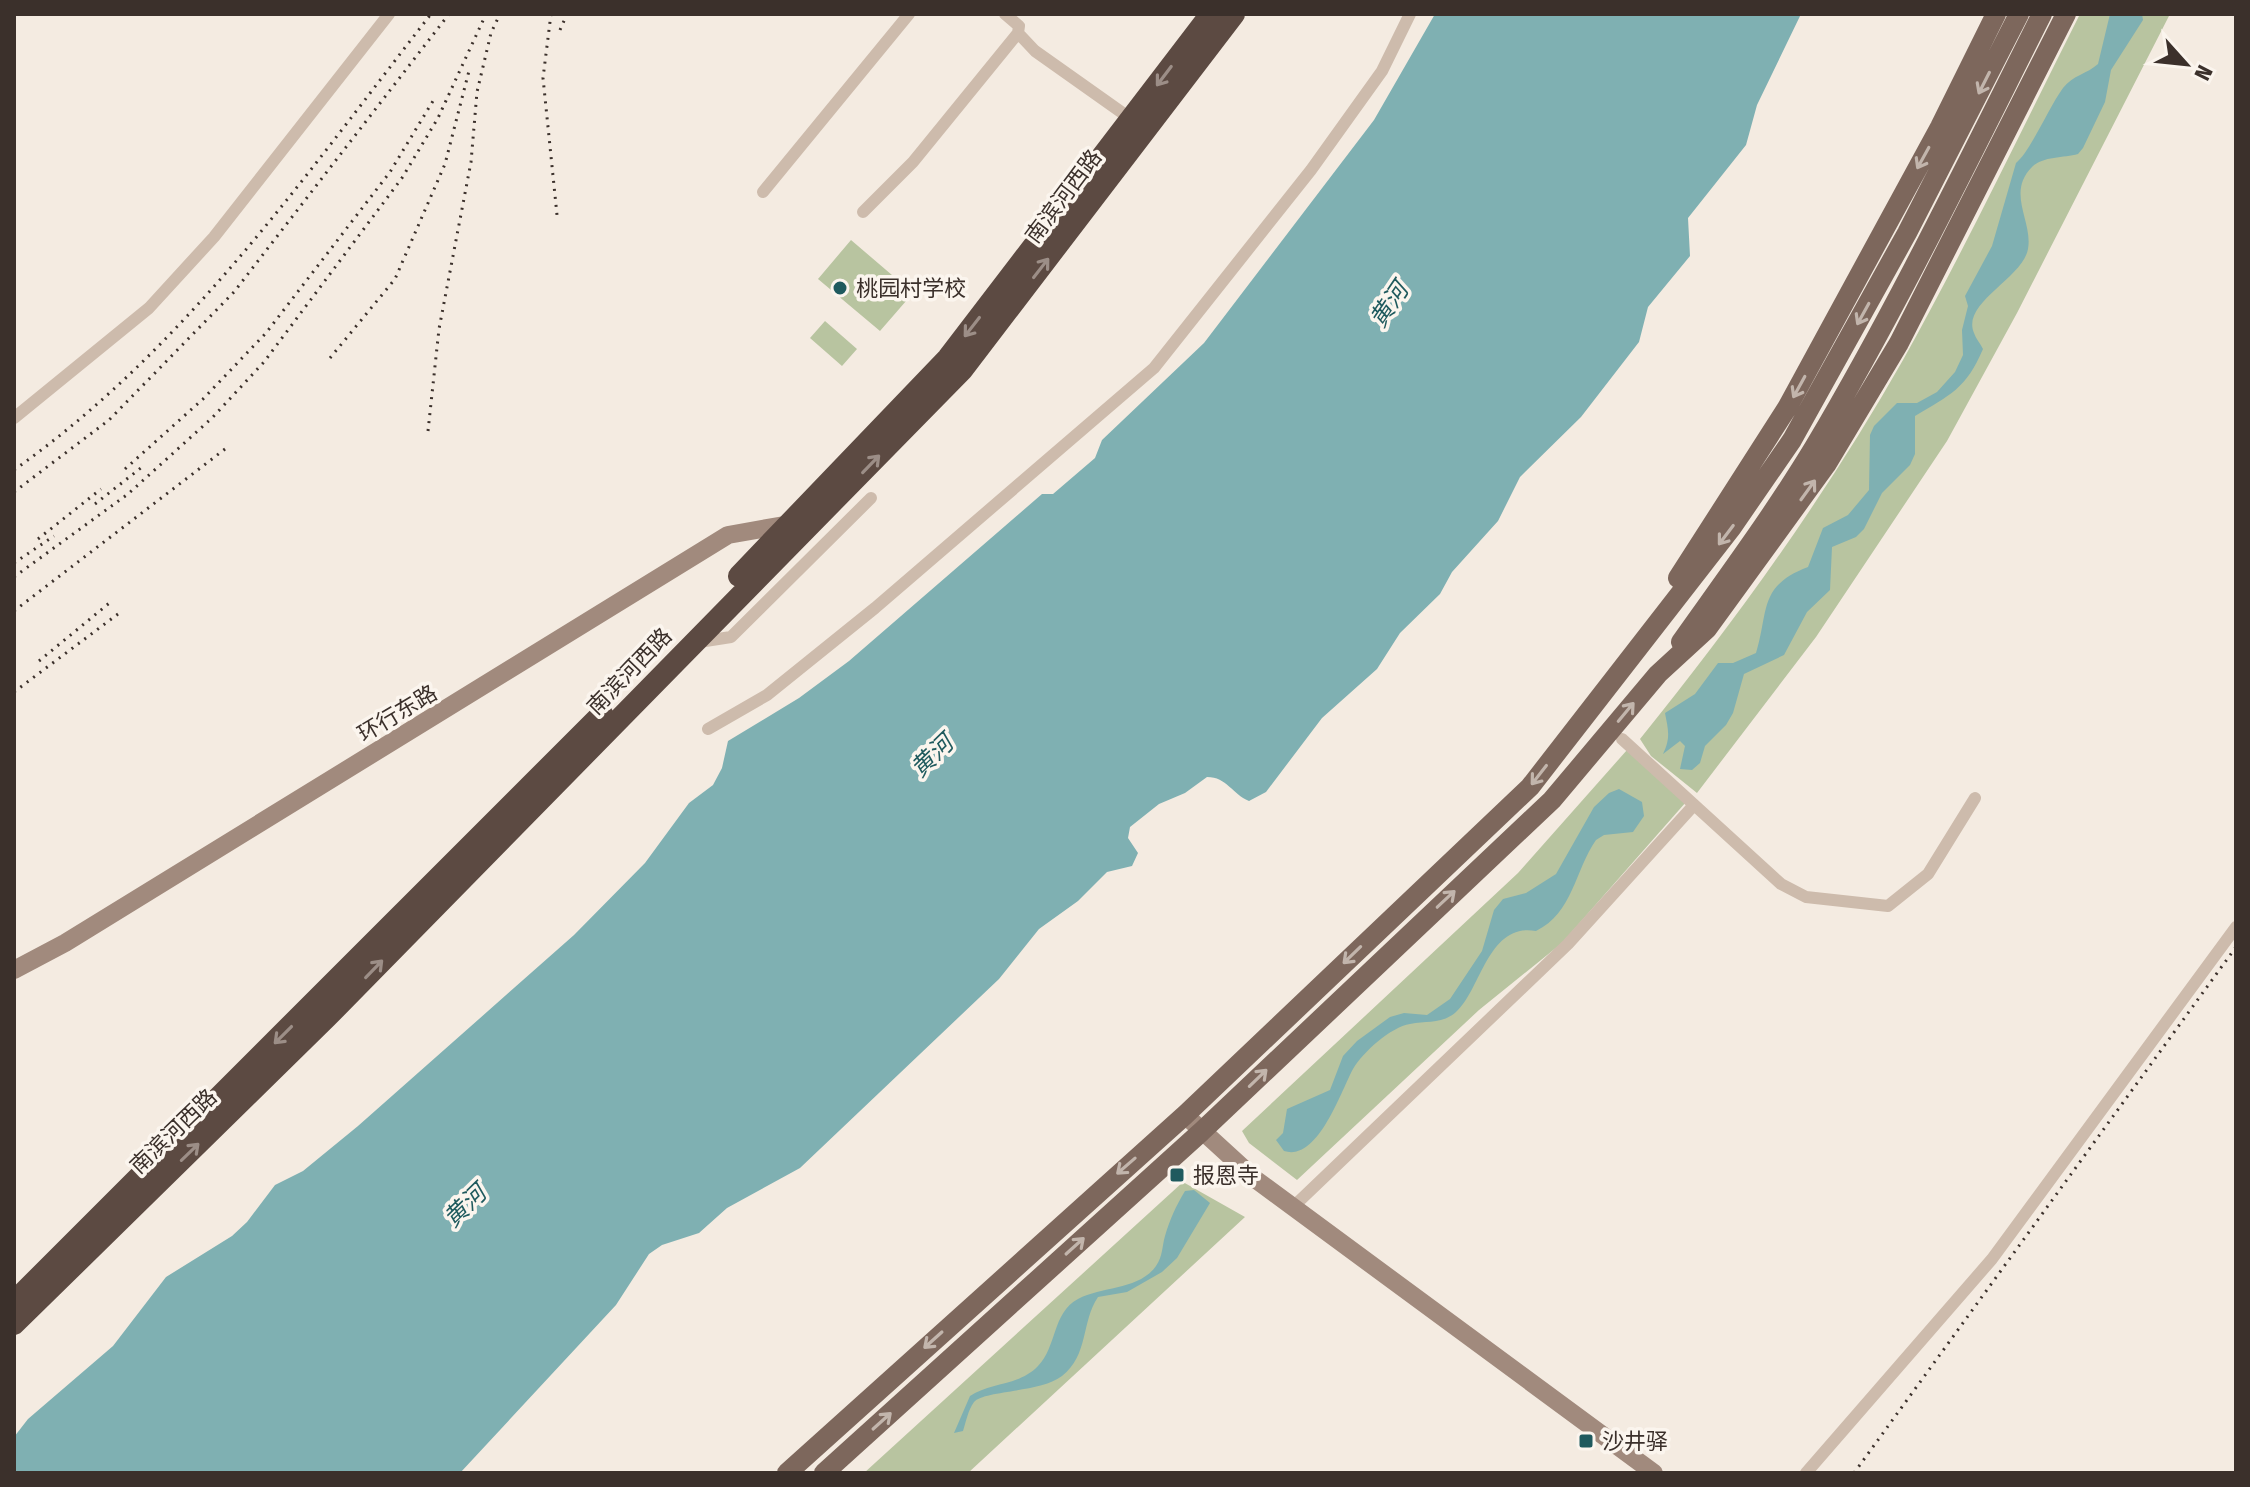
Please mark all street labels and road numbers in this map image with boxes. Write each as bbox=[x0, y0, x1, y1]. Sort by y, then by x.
street label: 南滨河西路 bbox=[1020, 144, 1107, 248]
street label: 南滨河西路 bbox=[581, 622, 677, 720]
street label: 环行东路 bbox=[353, 679, 442, 748]
street label: 南滨河西路 bbox=[124, 1083, 222, 1179]

